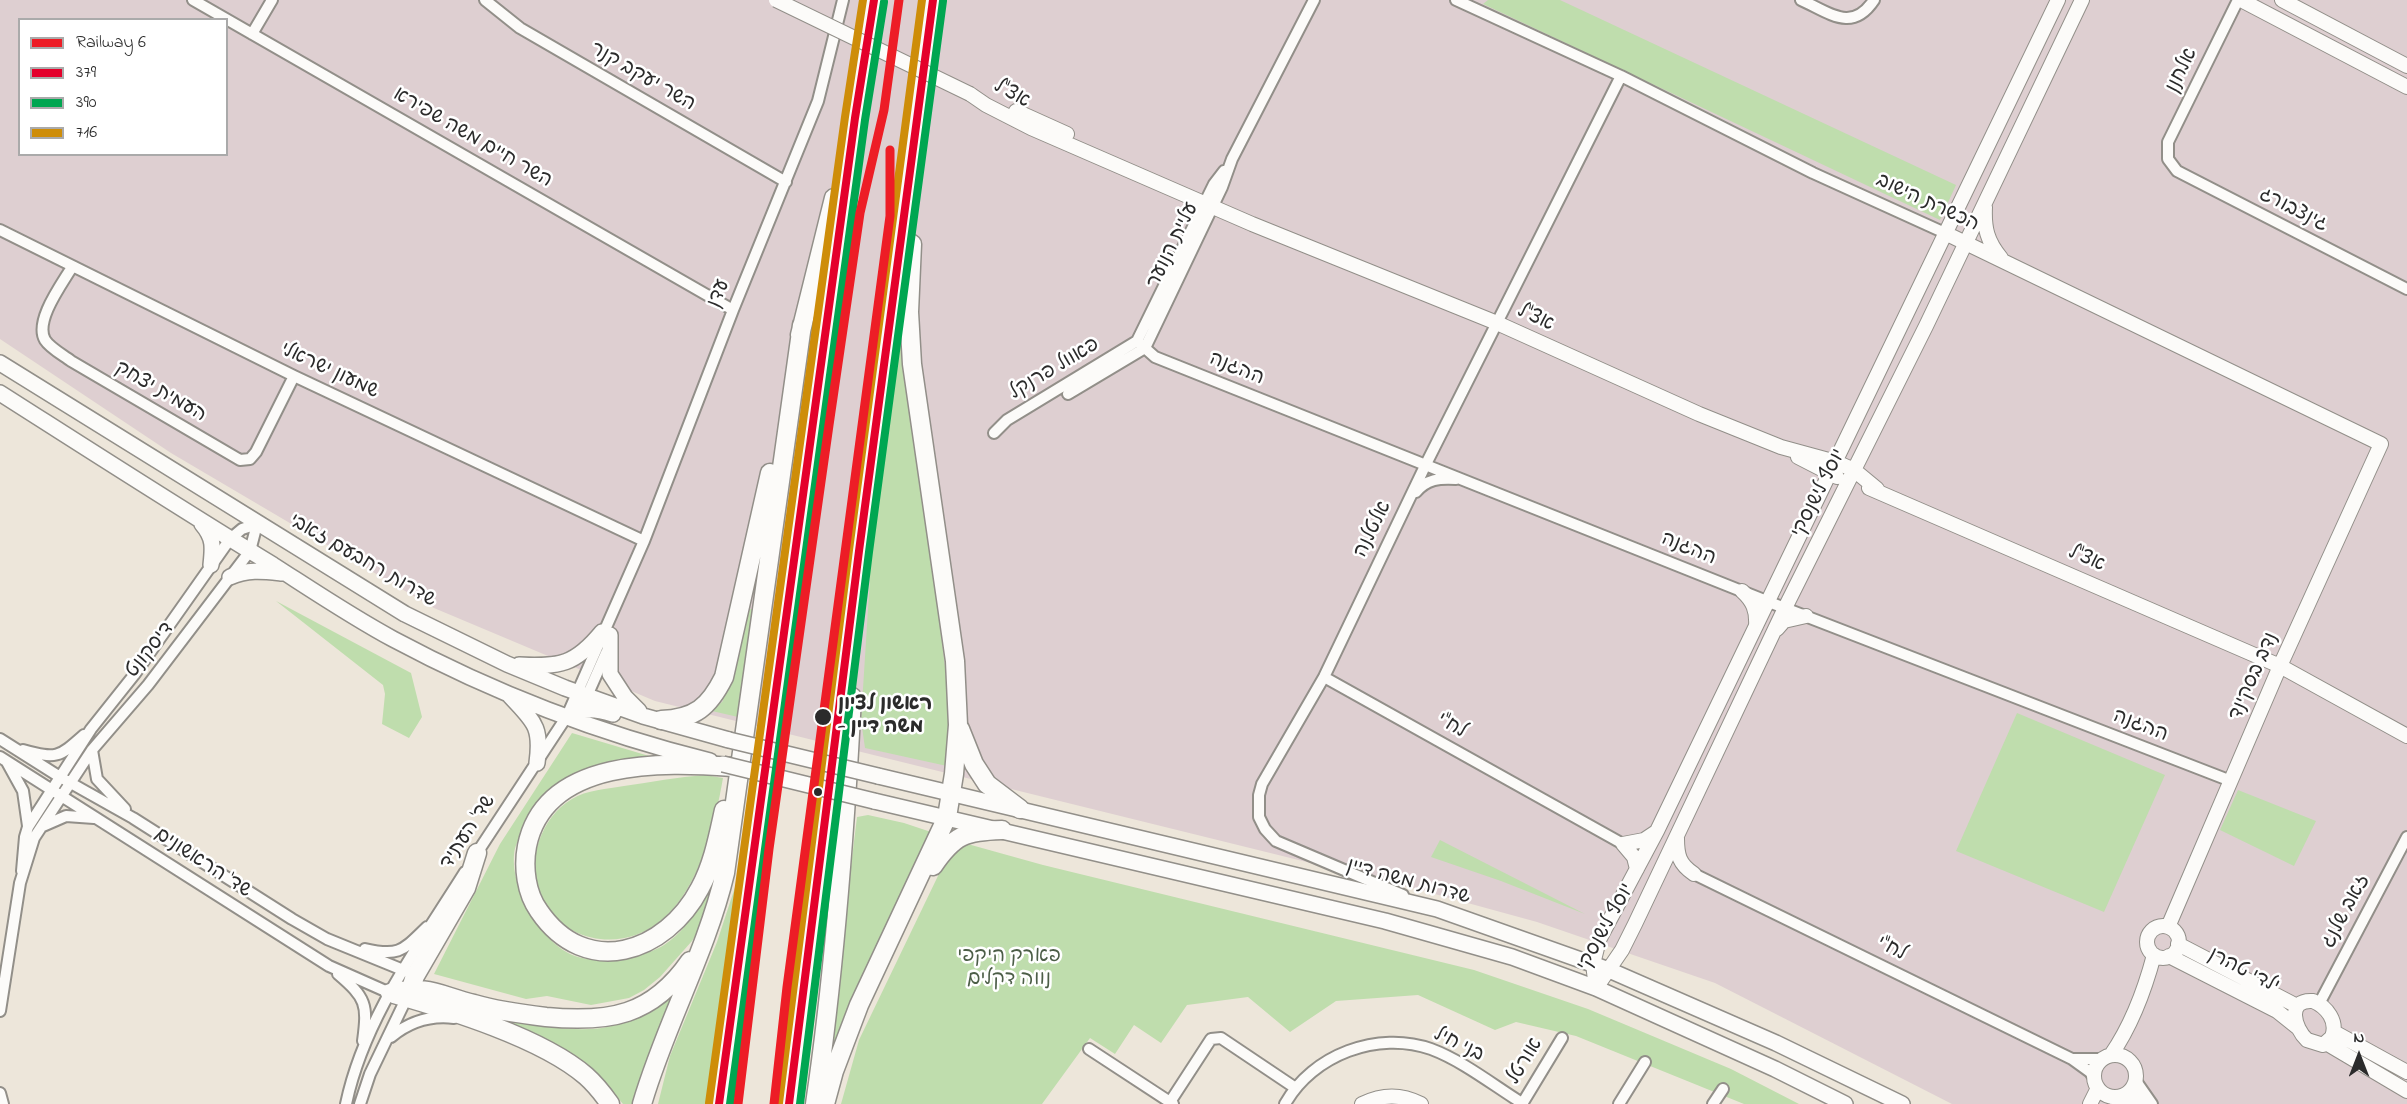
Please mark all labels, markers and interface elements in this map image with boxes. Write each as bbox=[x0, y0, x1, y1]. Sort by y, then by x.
legend bbox=[18, 18, 228, 156]
text: Railway 6 bbox=[76, 30, 146, 56]
street label: השר יעקב קנר bbox=[585, 38, 699, 118]
street label: אלחנן bbox=[2162, 45, 2204, 97]
text: 379 bbox=[76, 60, 96, 86]
street label: אצ"ל bbox=[989, 75, 1033, 115]
street label: השר חיים משה שפירא bbox=[388, 84, 556, 194]
text: 390 bbox=[76, 90, 97, 116]
text: 716 bbox=[76, 120, 97, 146]
street label: הכשרת הישוב bbox=[1872, 170, 1982, 238]
street label: גינצבורג bbox=[2255, 184, 2331, 238]
street label: עליית הנוער bbox=[1143, 199, 1205, 293]
street label: עדן bbox=[703, 276, 737, 312]
street label: אצ"ל bbox=[1513, 300, 1557, 338]
street label: פאוול פרנקל bbox=[1006, 334, 1104, 406]
street label: שמעון ישראלי bbox=[276, 339, 382, 405]
street label: ההגנה bbox=[1205, 348, 1267, 392]
street label: העמית יצחק bbox=[110, 357, 210, 429]
street label: יוסף לישנסקי bbox=[1787, 446, 1853, 542]
street label: אלטלנה bbox=[1350, 498, 1398, 562]
street label: שדרות רחבעם זאבי bbox=[284, 510, 440, 614]
street label: ההגנה bbox=[1657, 528, 1719, 572]
street label: אצ"ל bbox=[2064, 541, 2108, 579]
street label: דיסקונט bbox=[122, 618, 180, 684]
street label: נדב בסקינד bbox=[2225, 629, 2285, 725]
place label: ראשון לציון - משה דיין bbox=[838, 694, 932, 741]
street label: ההגנה bbox=[2109, 706, 2171, 748]
marker: ראשון לציון - משה דיין bbox=[813, 707, 833, 727]
street label: לח"י bbox=[1432, 709, 1470, 745]
unlabelled marker bbox=[812, 786, 824, 798]
street label: שד' העתיד bbox=[436, 791, 502, 875]
street label: שד' הראשונים bbox=[149, 824, 255, 904]
street label: שדרות משה דיין bbox=[1344, 855, 1472, 911]
street label: זאב שלנג bbox=[2318, 871, 2376, 953]
street label: יוסף לישנסקי bbox=[1573, 880, 1641, 976]
street label: לח"י bbox=[1872, 933, 1910, 967]
street label: ילדי טהרן bbox=[2204, 944, 2282, 1000]
park label: פארק היקפי נווה דקלים bbox=[957, 946, 1061, 993]
street label: בני חיל bbox=[1429, 1024, 1487, 1068]
north arrow bbox=[2329, 1026, 2389, 1086]
text: N bbox=[2354, 1026, 2364, 1050]
street label: אורטל bbox=[1503, 1034, 1549, 1090]

